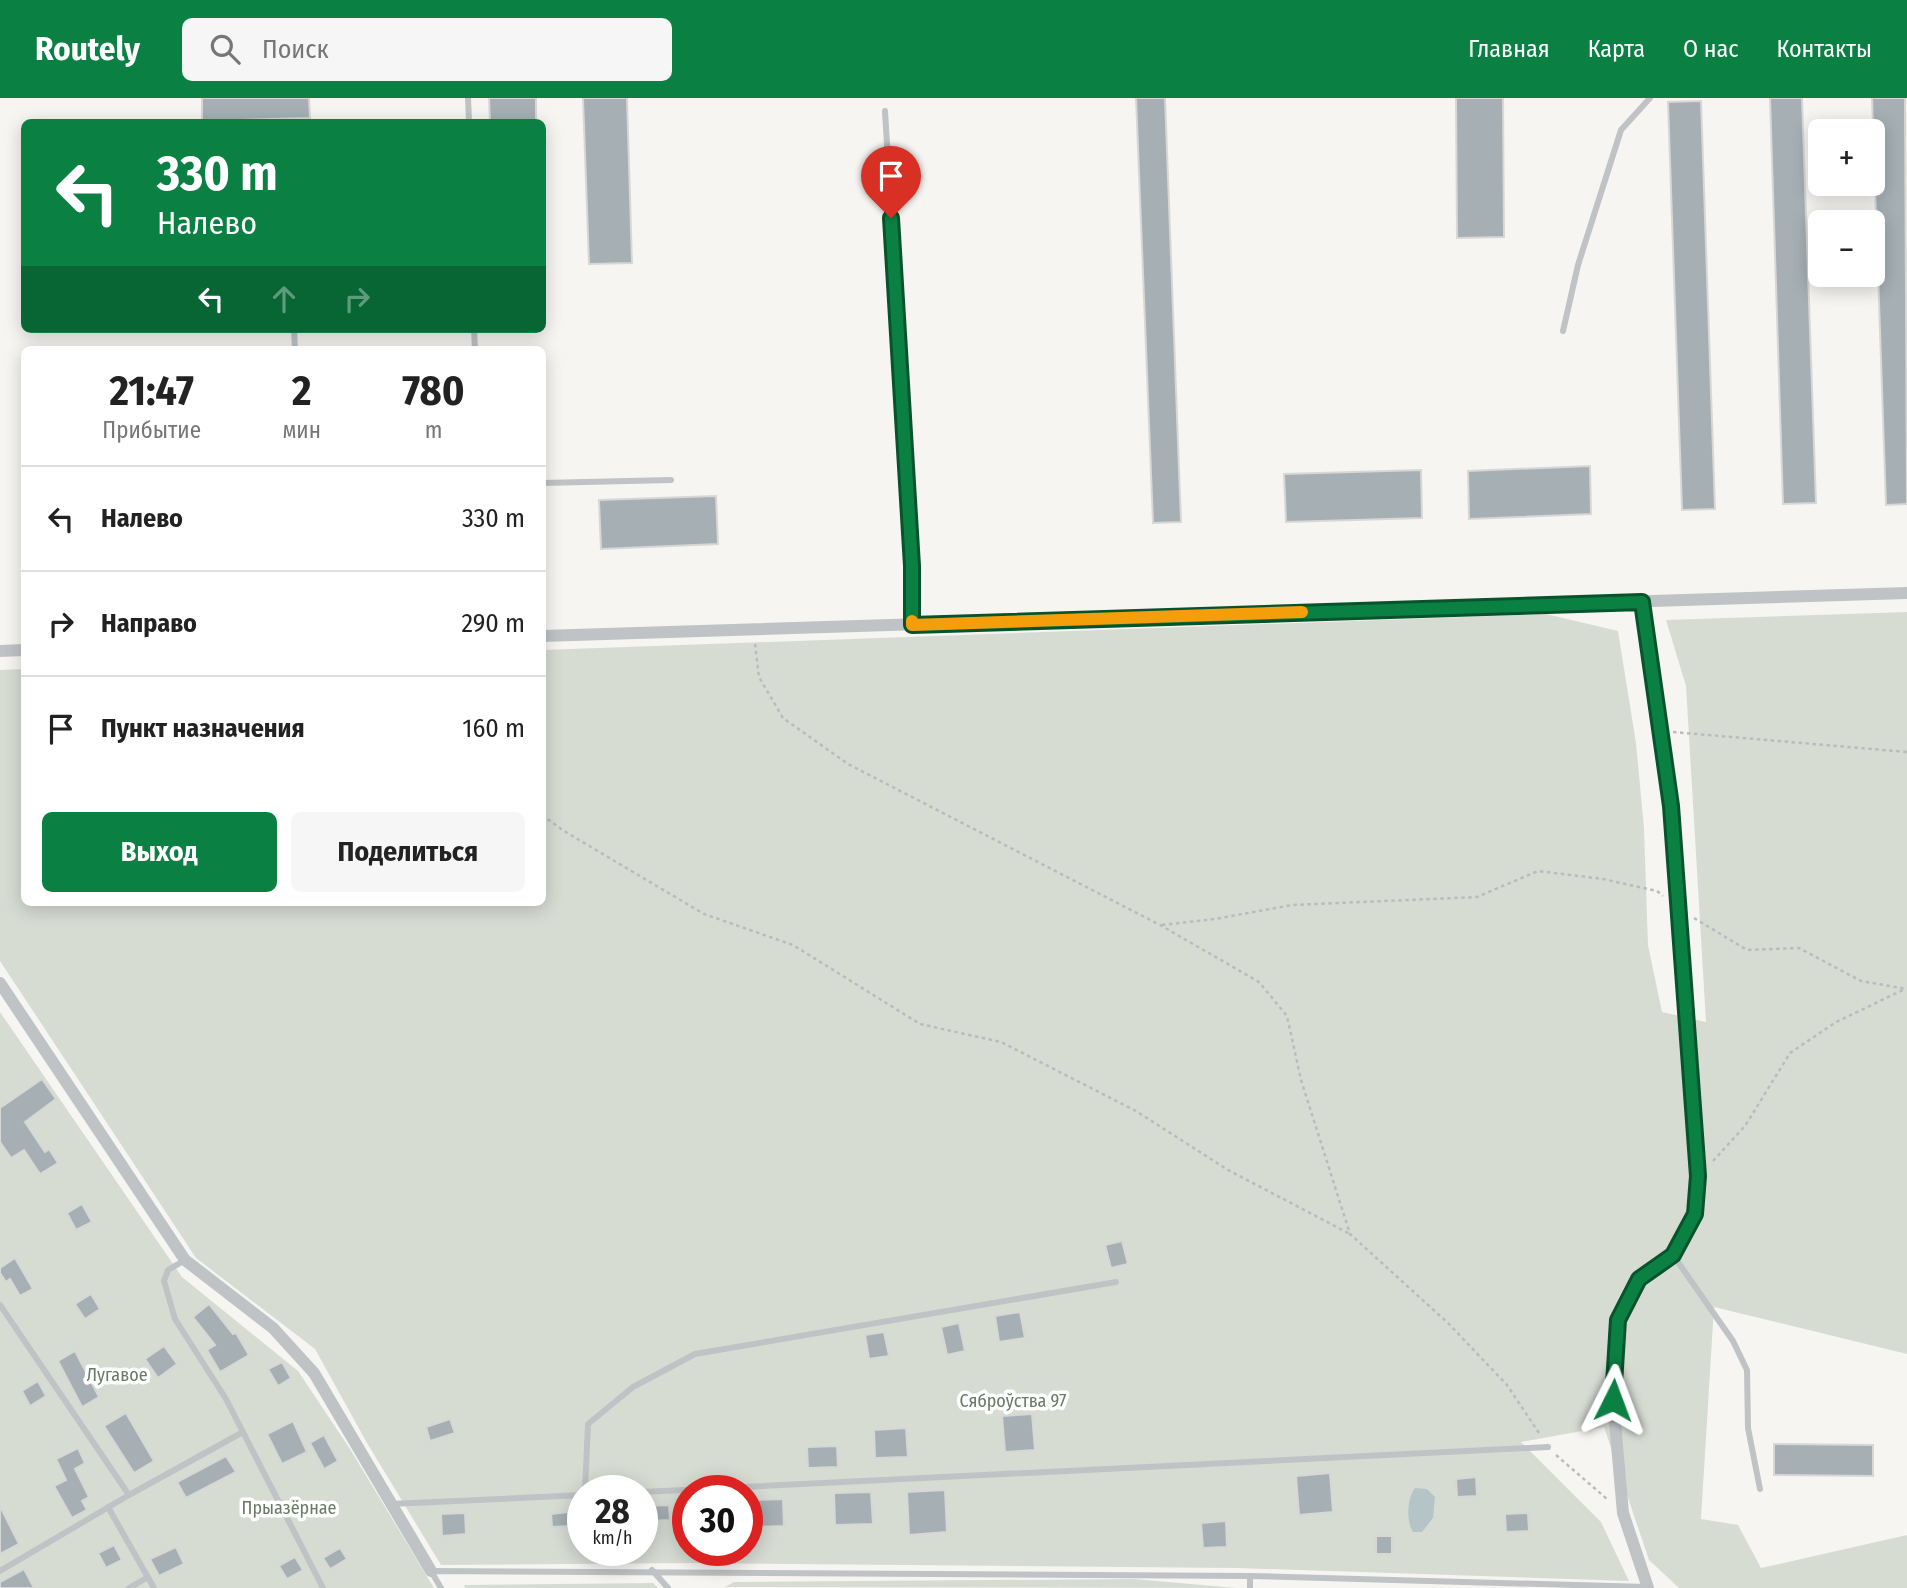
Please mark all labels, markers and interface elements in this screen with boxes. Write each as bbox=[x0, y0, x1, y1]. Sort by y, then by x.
search box bbox=[182, 18, 672, 81]
text: Routely bbox=[35, 29, 140, 69]
icon: search bbox=[206, 30, 244, 68]
text: Поиск bbox=[262, 34, 329, 65]
text: Главная bbox=[1468, 35, 1550, 63]
text: Карта bbox=[1588, 35, 1645, 63]
text: О нас bbox=[1683, 35, 1738, 63]
text: Контакты bbox=[1776, 35, 1872, 63]
map controls bbox=[1808, 119, 1885, 287]
button: + bbox=[1808, 119, 1885, 196]
text: 330 m bbox=[157, 144, 278, 203]
pin bbox=[861, 146, 921, 218]
icon: left bbox=[42, 147, 133, 238]
icon: arrive bbox=[872, 157, 910, 195]
text: Налево bbox=[157, 204, 257, 242]
button: − bbox=[1808, 210, 1885, 287]
icon: left bbox=[192, 280, 230, 318]
icon: ahead bbox=[265, 280, 303, 318]
icon: right bbox=[338, 280, 376, 318]
text: 21:47 bbox=[109, 366, 194, 416]
text: 2 bbox=[292, 366, 311, 416]
text: 780 bbox=[402, 366, 465, 416]
text: Прибытие bbox=[102, 416, 201, 444]
text: мин bbox=[282, 416, 321, 444]
text: m bbox=[425, 416, 442, 444]
icon: left bbox=[42, 500, 80, 538]
text: Налево bbox=[101, 503, 183, 534]
text: 330 m bbox=[462, 503, 525, 534]
icon: right bbox=[42, 605, 80, 643]
text: Направо bbox=[101, 608, 197, 639]
text: 290 m bbox=[461, 608, 525, 639]
icon: arrive bbox=[42, 710, 80, 748]
text: Пункт назначения bbox=[101, 713, 305, 744]
text: 160 m bbox=[462, 713, 525, 744]
button: Выход bbox=[42, 812, 277, 892]
button: Поделиться bbox=[291, 812, 525, 892]
position arrow bbox=[1576, 1363, 1650, 1437]
park label: Лугавое bbox=[86, 1364, 148, 1386]
park label: Сяброўства 97 bbox=[960, 1390, 1066, 1412]
speed limit sign: 30 bbox=[672, 1475, 763, 1566]
text: 28 bbox=[595, 1490, 630, 1532]
park label: Прыазёрнае bbox=[242, 1497, 337, 1519]
text: km/h bbox=[592, 1527, 633, 1549]

